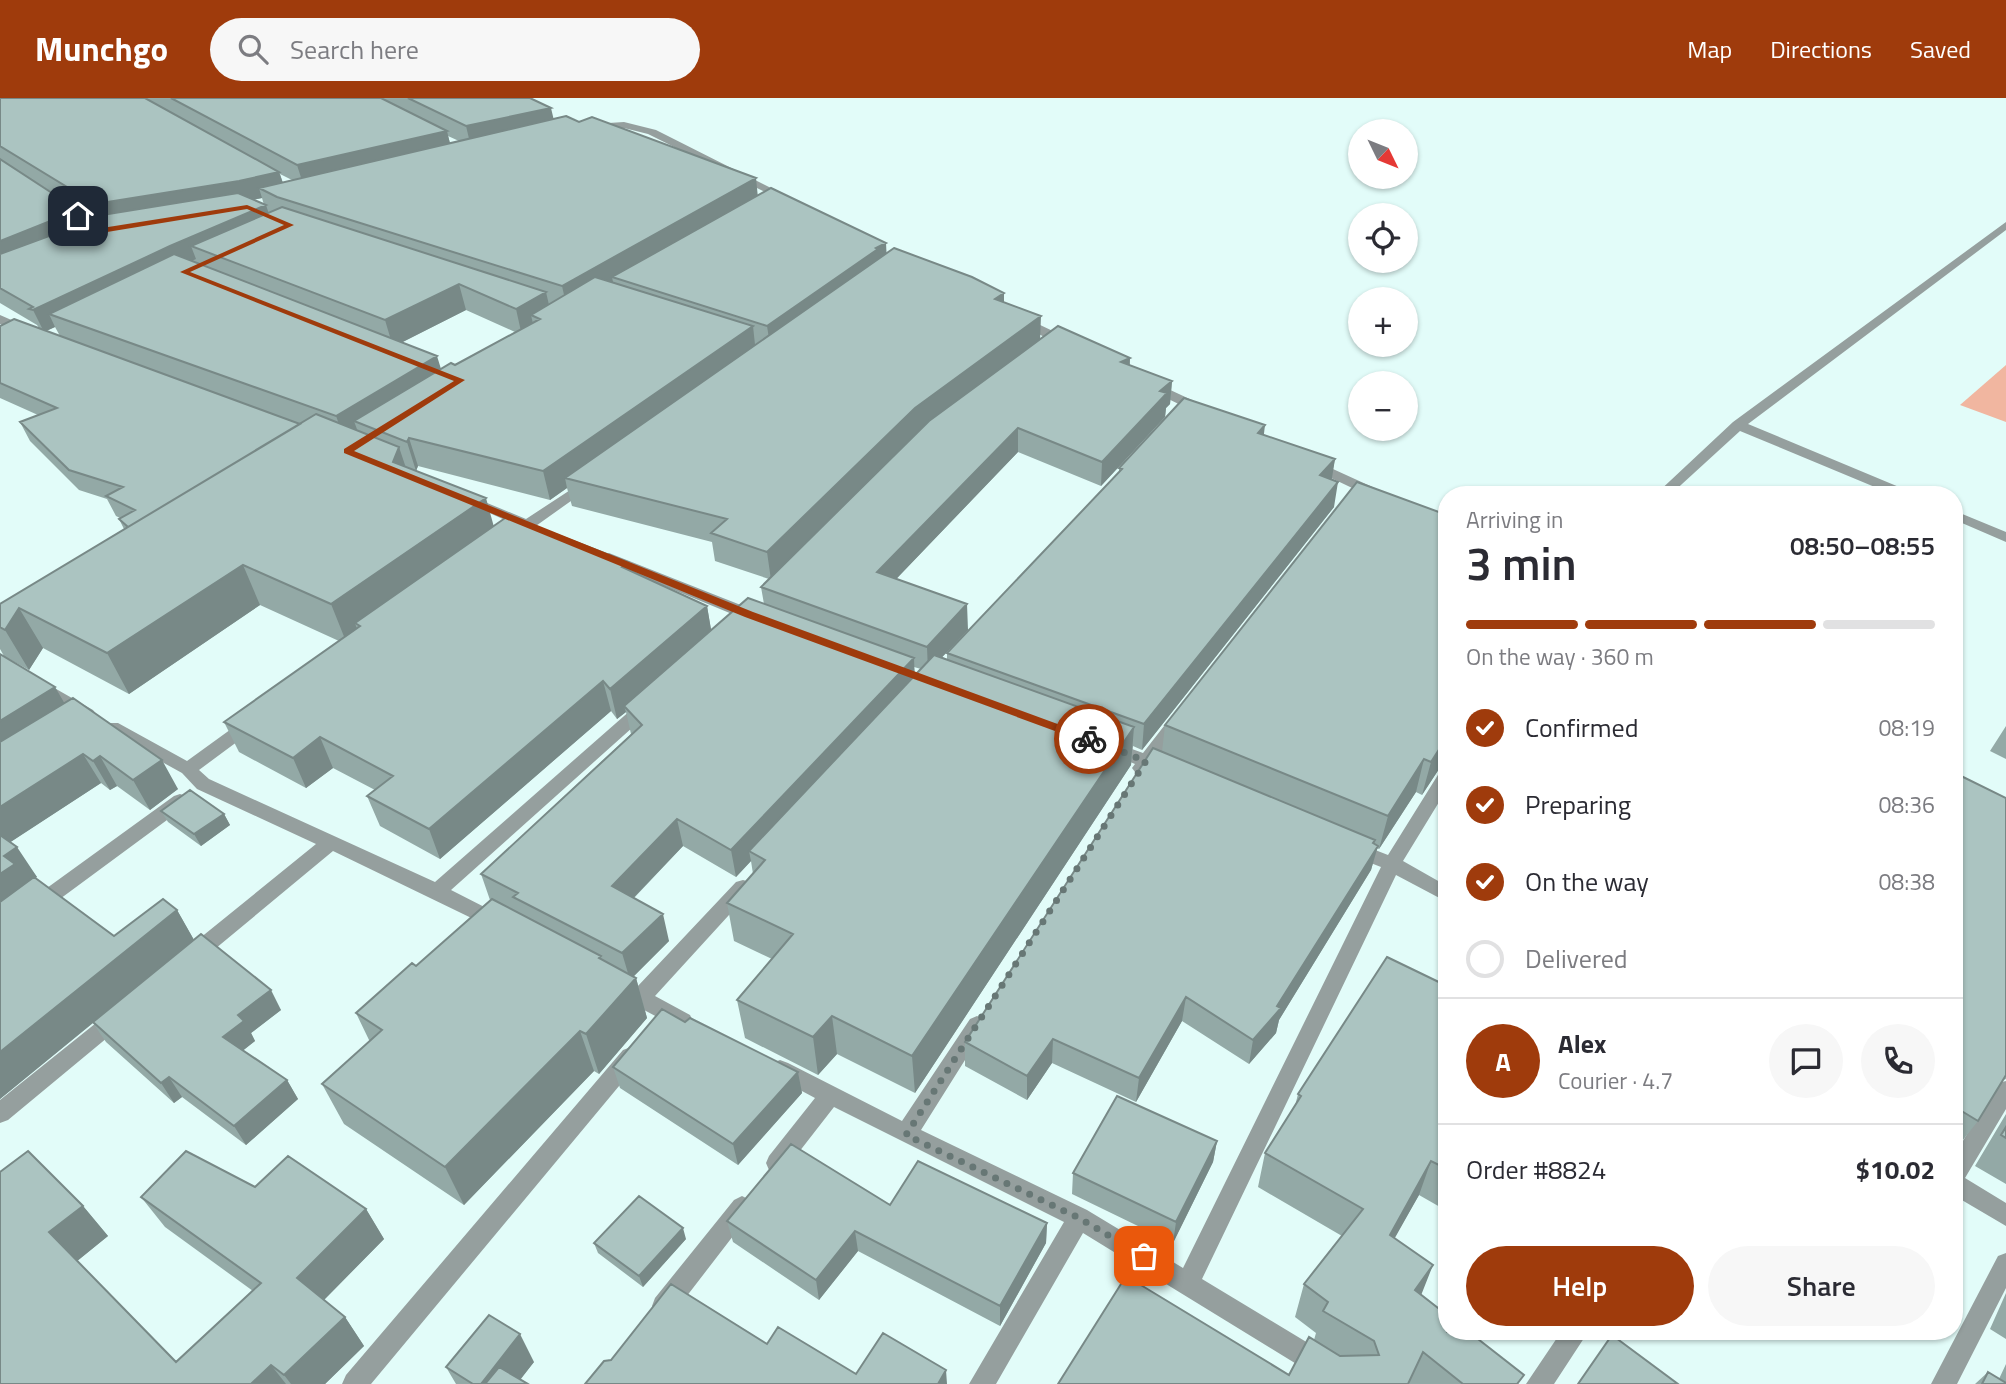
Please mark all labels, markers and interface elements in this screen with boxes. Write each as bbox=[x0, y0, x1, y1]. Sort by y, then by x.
search box bbox=[210, 18, 700, 81]
text: Munchgo bbox=[35, 24, 168, 74]
icon: search bbox=[234, 30, 272, 68]
text: Search here bbox=[290, 30, 419, 69]
text: Map bbox=[1687, 31, 1732, 67]
text: Directions bbox=[1770, 31, 1872, 67]
text: Saved bbox=[1910, 31, 1971, 67]
north arrow bbox=[1348, 119, 1418, 189]
map controls bbox=[1348, 119, 1418, 441]
pin bbox=[48, 186, 108, 246]
icon: home bbox=[59, 197, 97, 235]
button: locate bbox=[1348, 203, 1418, 273]
button: + bbox=[1348, 287, 1418, 357]
button: − bbox=[1348, 371, 1418, 441]
text: Arriving in bbox=[1466, 502, 1563, 537]
text: 08:50–08:55 bbox=[1790, 526, 1935, 565]
text: 3 min bbox=[1466, 528, 1577, 598]
text: On the way · 360 m bbox=[1466, 639, 1654, 674]
courier bbox=[1054, 704, 1124, 774]
text: Confirmed bbox=[1525, 708, 1639, 747]
icon: check bbox=[1466, 709, 1504, 747]
text: 08:19 bbox=[1878, 710, 1935, 745]
icon: bike bbox=[1070, 720, 1108, 758]
text: Preparing bbox=[1525, 785, 1631, 824]
icon: check bbox=[1466, 786, 1504, 824]
text: 08:36 bbox=[1878, 787, 1935, 822]
text: On the way bbox=[1525, 862, 1649, 901]
icon: check bbox=[1466, 863, 1504, 901]
text: 08:38 bbox=[1878, 864, 1935, 899]
text: Delivered bbox=[1525, 939, 1628, 978]
text: Alex bbox=[1558, 1024, 1606, 1063]
button: chat bbox=[1769, 1024, 1843, 1098]
button: phone bbox=[1861, 1024, 1935, 1098]
text: A bbox=[1495, 1042, 1511, 1081]
text: Courier · 4.7 bbox=[1558, 1063, 1673, 1098]
text: Order #8824 bbox=[1466, 1150, 1606, 1189]
text: $10.02 bbox=[1856, 1150, 1935, 1189]
pin bbox=[1114, 1226, 1174, 1286]
icon: bag bbox=[1125, 1237, 1163, 1275]
button: Help bbox=[1466, 1246, 1694, 1326]
button: Share bbox=[1708, 1246, 1935, 1326]

